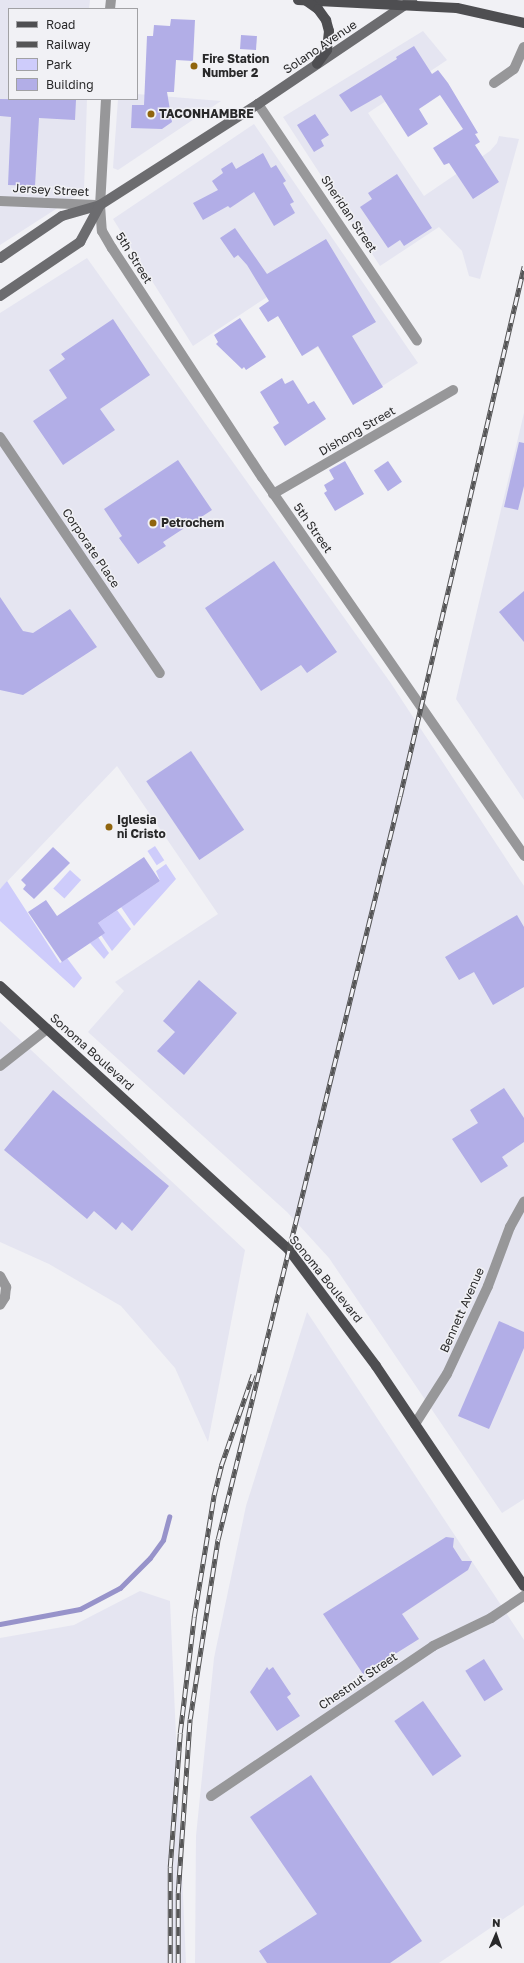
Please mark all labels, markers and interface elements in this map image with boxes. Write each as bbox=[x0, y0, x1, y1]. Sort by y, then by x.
legend bbox=[8, 8, 138, 100]
text: Road bbox=[46, 17, 75, 32]
street label: Solano Avenue bbox=[281, 17, 359, 77]
text: Railway bbox=[46, 37, 91, 52]
place label: Fire Station Number 2 bbox=[202, 52, 269, 80]
text: Park bbox=[46, 57, 72, 72]
marker: Fire Station Number 2 bbox=[189, 61, 199, 71]
text: Building bbox=[46, 77, 94, 92]
place label: TACONHAMBRE bbox=[159, 107, 254, 121]
marker: TACONHAMBRE bbox=[146, 109, 156, 119]
street label: Sheridan Street bbox=[318, 173, 380, 255]
street label: Jersey Street bbox=[12, 181, 90, 199]
street label: 5th Street bbox=[113, 230, 155, 286]
street label: Dishong Street bbox=[316, 403, 398, 459]
street label: 5th Street bbox=[291, 500, 335, 556]
street label: Corporate Place bbox=[59, 506, 123, 590]
place label: Petrochem bbox=[161, 516, 224, 530]
marker: Petrochem bbox=[148, 518, 158, 528]
place label: Iglesia ni Cristo bbox=[117, 813, 166, 841]
marker: Iglesia ni Cristo bbox=[104, 822, 114, 832]
street label: Sonoma Boulevard bbox=[47, 1011, 137, 1093]
street label: Sonoma Boulevard bbox=[286, 1233, 366, 1325]
street label: Bennett Avenue bbox=[437, 1265, 487, 1355]
street label: Chestnut Street bbox=[316, 1649, 400, 1713]
north arrow bbox=[476, 1915, 516, 1955]
text: N bbox=[492, 1916, 501, 1929]

